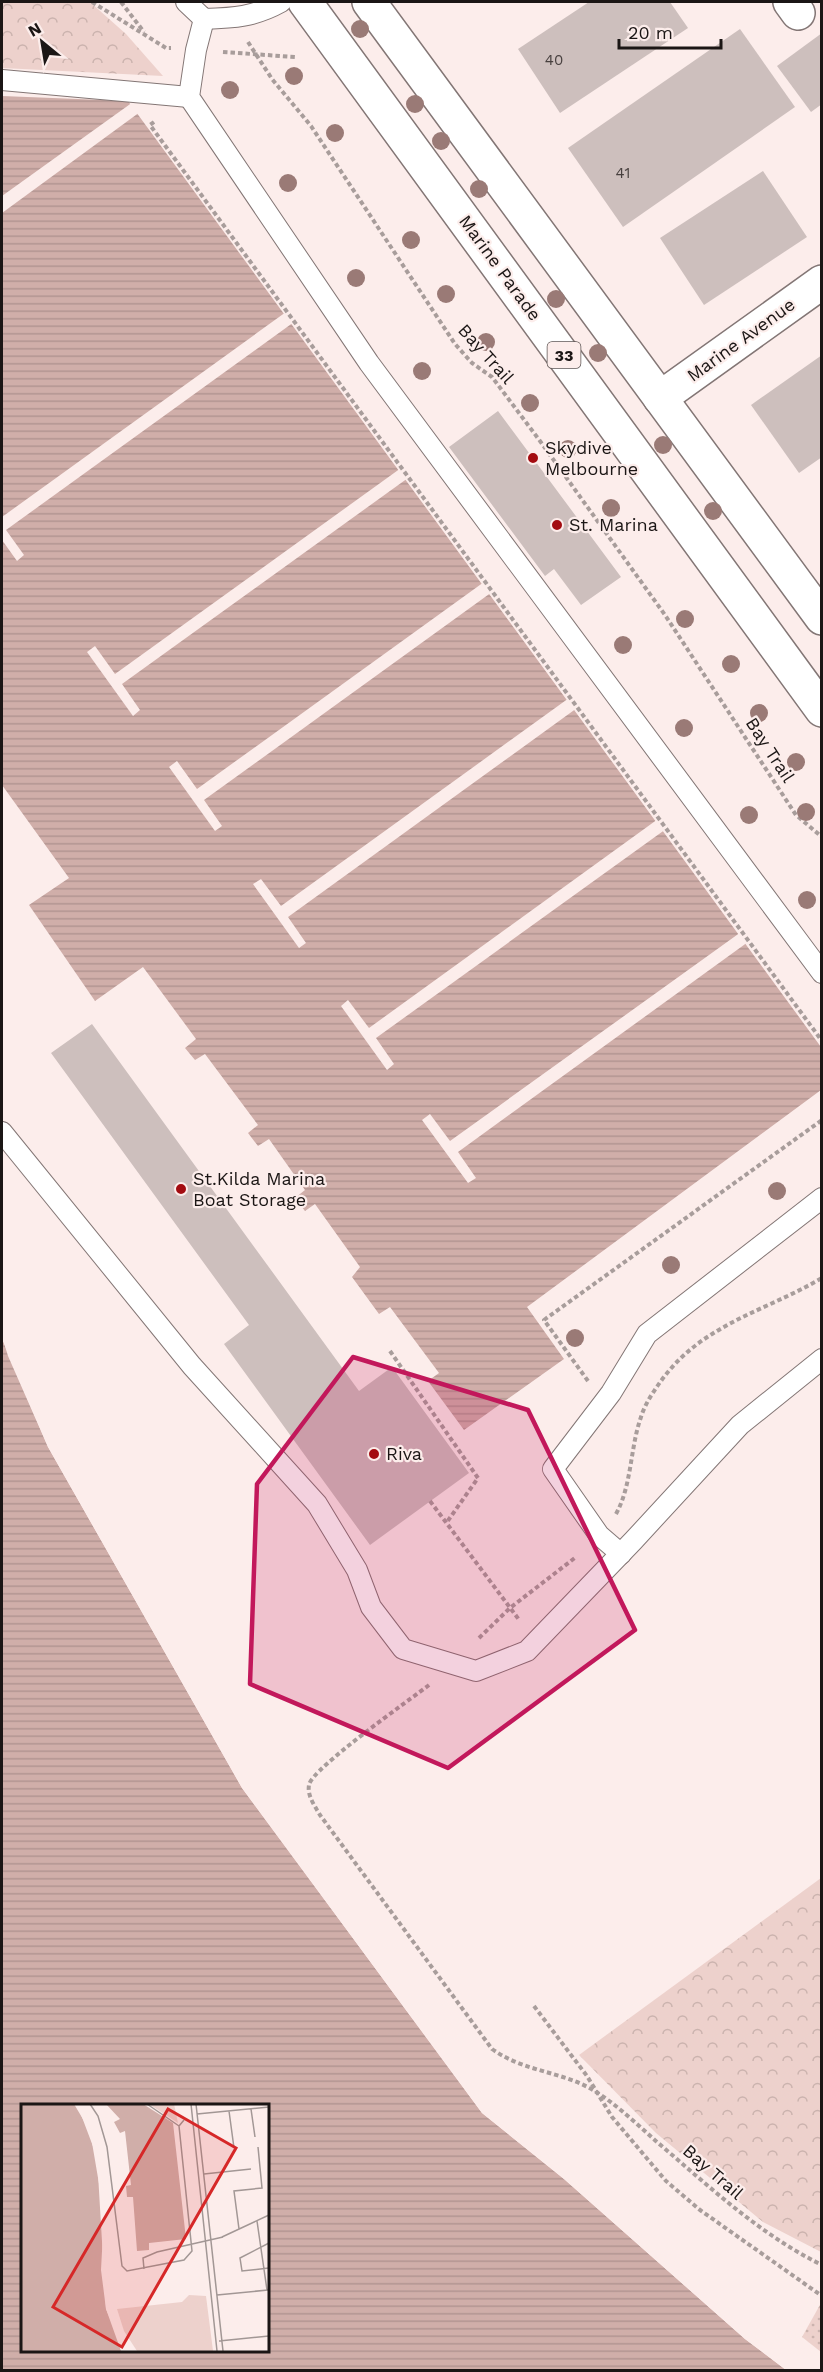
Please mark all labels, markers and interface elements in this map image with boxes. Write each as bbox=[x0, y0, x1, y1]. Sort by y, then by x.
north arrow bbox=[12, 12, 72, 72]
scale bar bbox=[619, 12, 721, 50]
text: N bbox=[25, 18, 45, 41]
text: 20 m bbox=[628, 22, 673, 43]
house number: 40 bbox=[545, 51, 563, 69]
house number: 41 bbox=[616, 164, 630, 182]
street label: Marine Parade bbox=[455, 211, 546, 325]
street label: Marine Avenue bbox=[683, 293, 799, 386]
street label: Bay Trail bbox=[454, 319, 519, 388]
road number: 33 bbox=[548, 342, 580, 368]
place label: Skydive Melbourne bbox=[545, 437, 638, 479]
marker: Skydive Melbourne bbox=[526, 451, 540, 465]
place label: St. Marina bbox=[569, 514, 658, 535]
marker: St. Marina bbox=[550, 518, 564, 532]
street label: Bay Trail bbox=[742, 713, 799, 787]
place label: St.Kilda Marina Boat Storage bbox=[193, 1168, 325, 1210]
marker: St.Kilda Marina Boat Storage bbox=[174, 1182, 188, 1196]
place label: Riva bbox=[386, 1443, 422, 1464]
marker: Riva bbox=[367, 1447, 381, 1461]
inset map bbox=[21, 2104, 268, 2351]
street label: Bay Trail bbox=[679, 2140, 748, 2204]

